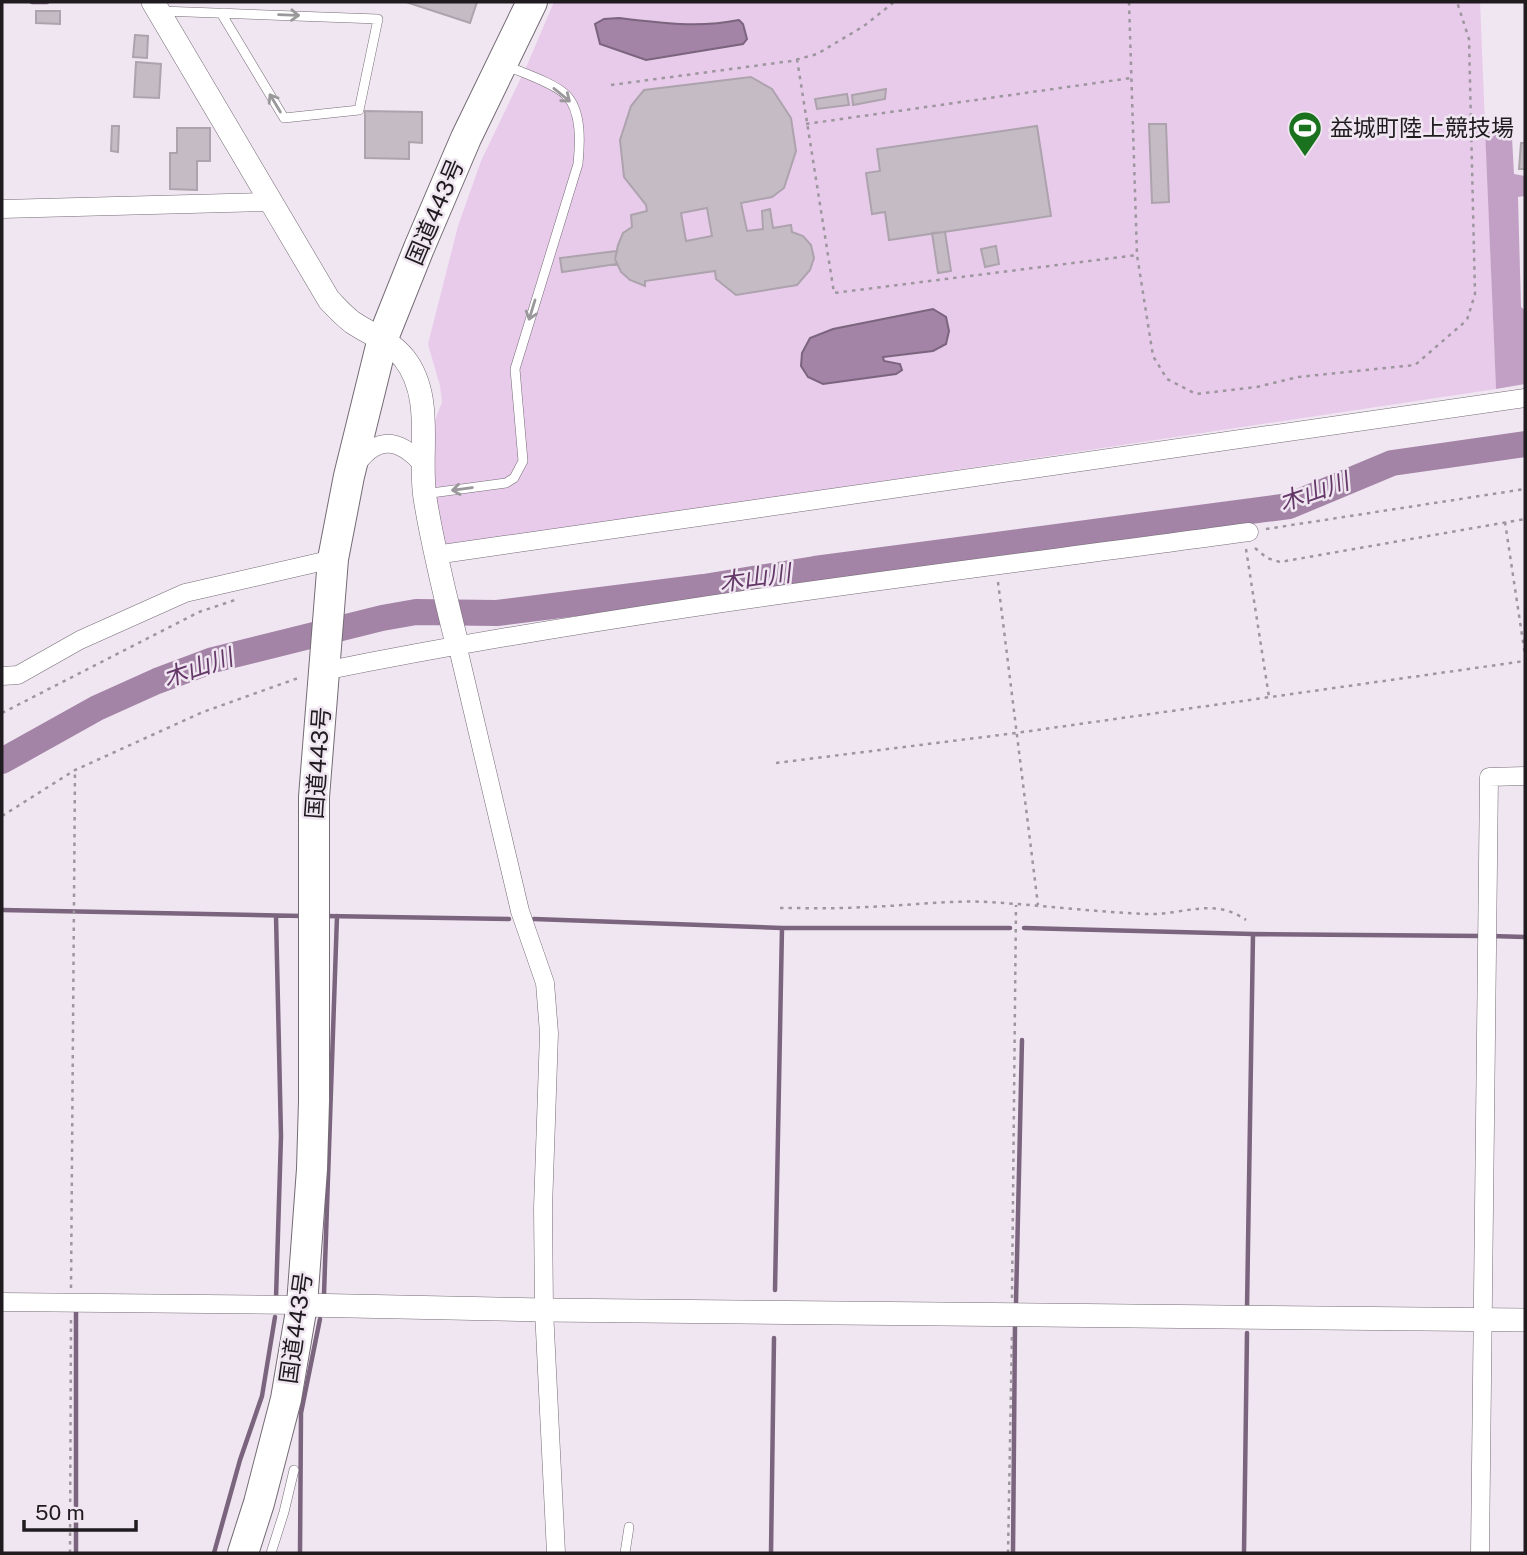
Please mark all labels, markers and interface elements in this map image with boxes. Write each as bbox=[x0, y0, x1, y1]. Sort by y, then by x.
one-way arrow bbox=[278, 9, 301, 22]
one-way arrow bbox=[553, 87, 571, 102]
one-way arrow bbox=[268, 94, 282, 114]
sports icon: 益城町陸上競技場 bbox=[1286, 109, 1324, 158]
place label: 益城町陸上競技場 bbox=[1330, 114, 1514, 141]
street label: 国道443号 bbox=[400, 155, 469, 269]
one-way arrow bbox=[525, 298, 538, 320]
water label: 木山川 bbox=[1275, 465, 1355, 516]
one-way arrow bbox=[451, 483, 474, 496]
water label: 木山川 bbox=[717, 558, 795, 596]
water label: 木山川 bbox=[159, 641, 239, 692]
street label: 国道443号 bbox=[300, 706, 335, 820]
street label: 国道443号 bbox=[274, 1270, 317, 1385]
scale bar bbox=[24, 1488, 136, 1532]
text: 50 m bbox=[35, 1500, 85, 1525]

